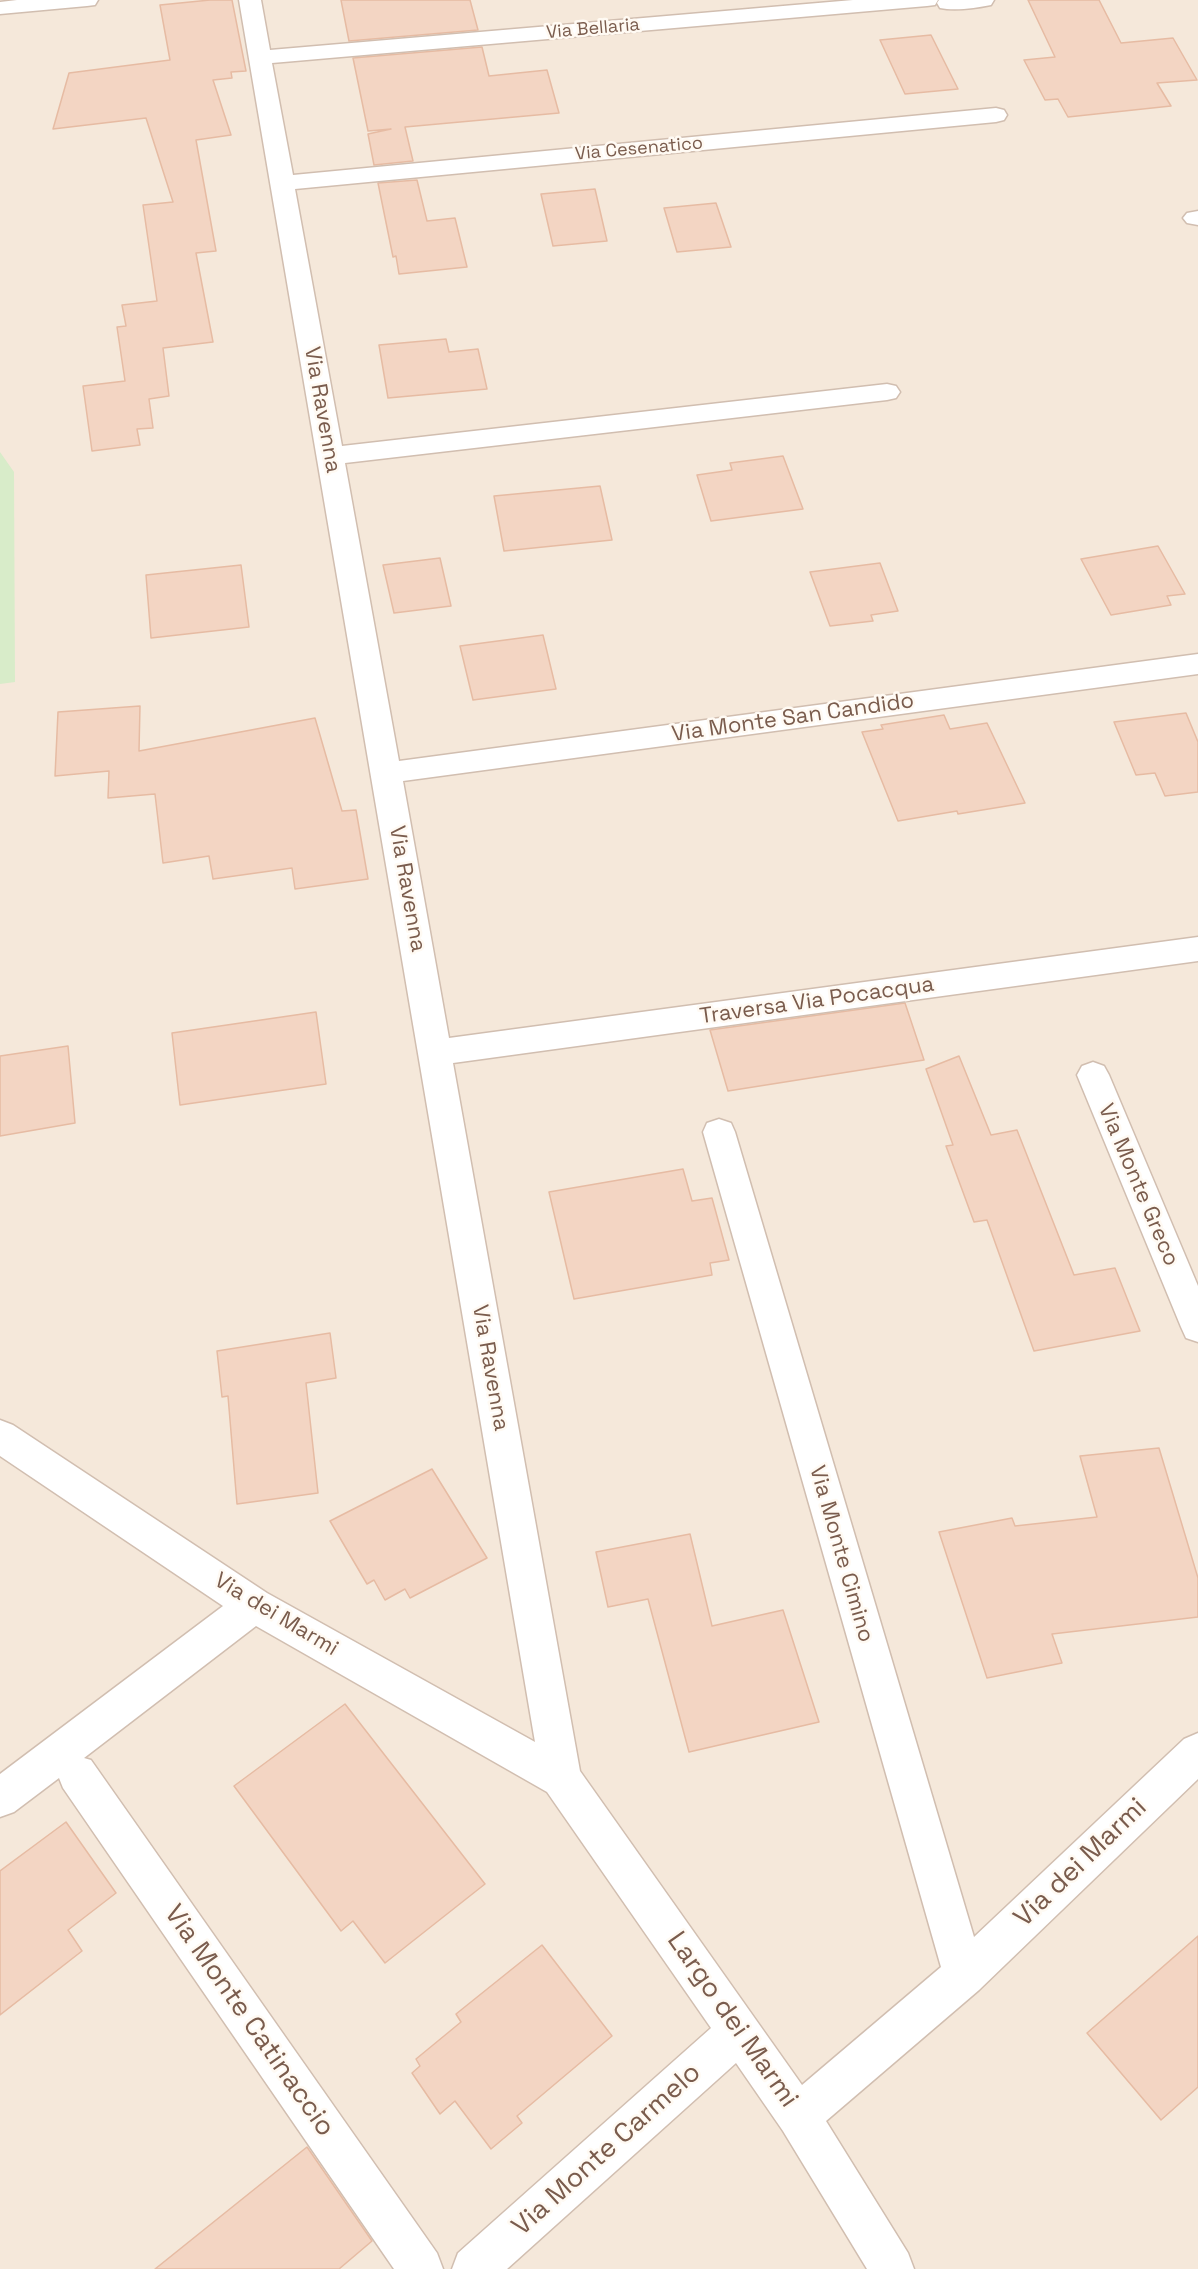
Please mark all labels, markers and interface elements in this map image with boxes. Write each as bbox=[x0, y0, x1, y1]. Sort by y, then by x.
street label: Via Bellaria bbox=[545, 14, 641, 44]
street label: Via Cesenatico bbox=[574, 133, 704, 165]
street label: Via Ravenna bbox=[298, 345, 346, 475]
street label: Via Monte San Candido bbox=[670, 688, 916, 748]
street label: Via Ravenna bbox=[383, 824, 431, 954]
street label: Traversa Via Pocacqua bbox=[698, 971, 936, 1031]
street label: Via Monte Greco bbox=[1092, 1100, 1184, 1270]
street label: Via Ravenna bbox=[466, 1303, 514, 1433]
street label: Via Monte Cimino bbox=[803, 1463, 879, 1645]
street label: Via dei Marmi bbox=[209, 1568, 343, 1662]
street label: Via dei Marmi bbox=[1008, 1792, 1154, 1934]
street label: Via Monte Catinaccio bbox=[157, 1899, 341, 2143]
street label: Largo dei Marmi bbox=[659, 1926, 805, 2114]
street label: Via Monte Carmelo bbox=[506, 2057, 708, 2243]

